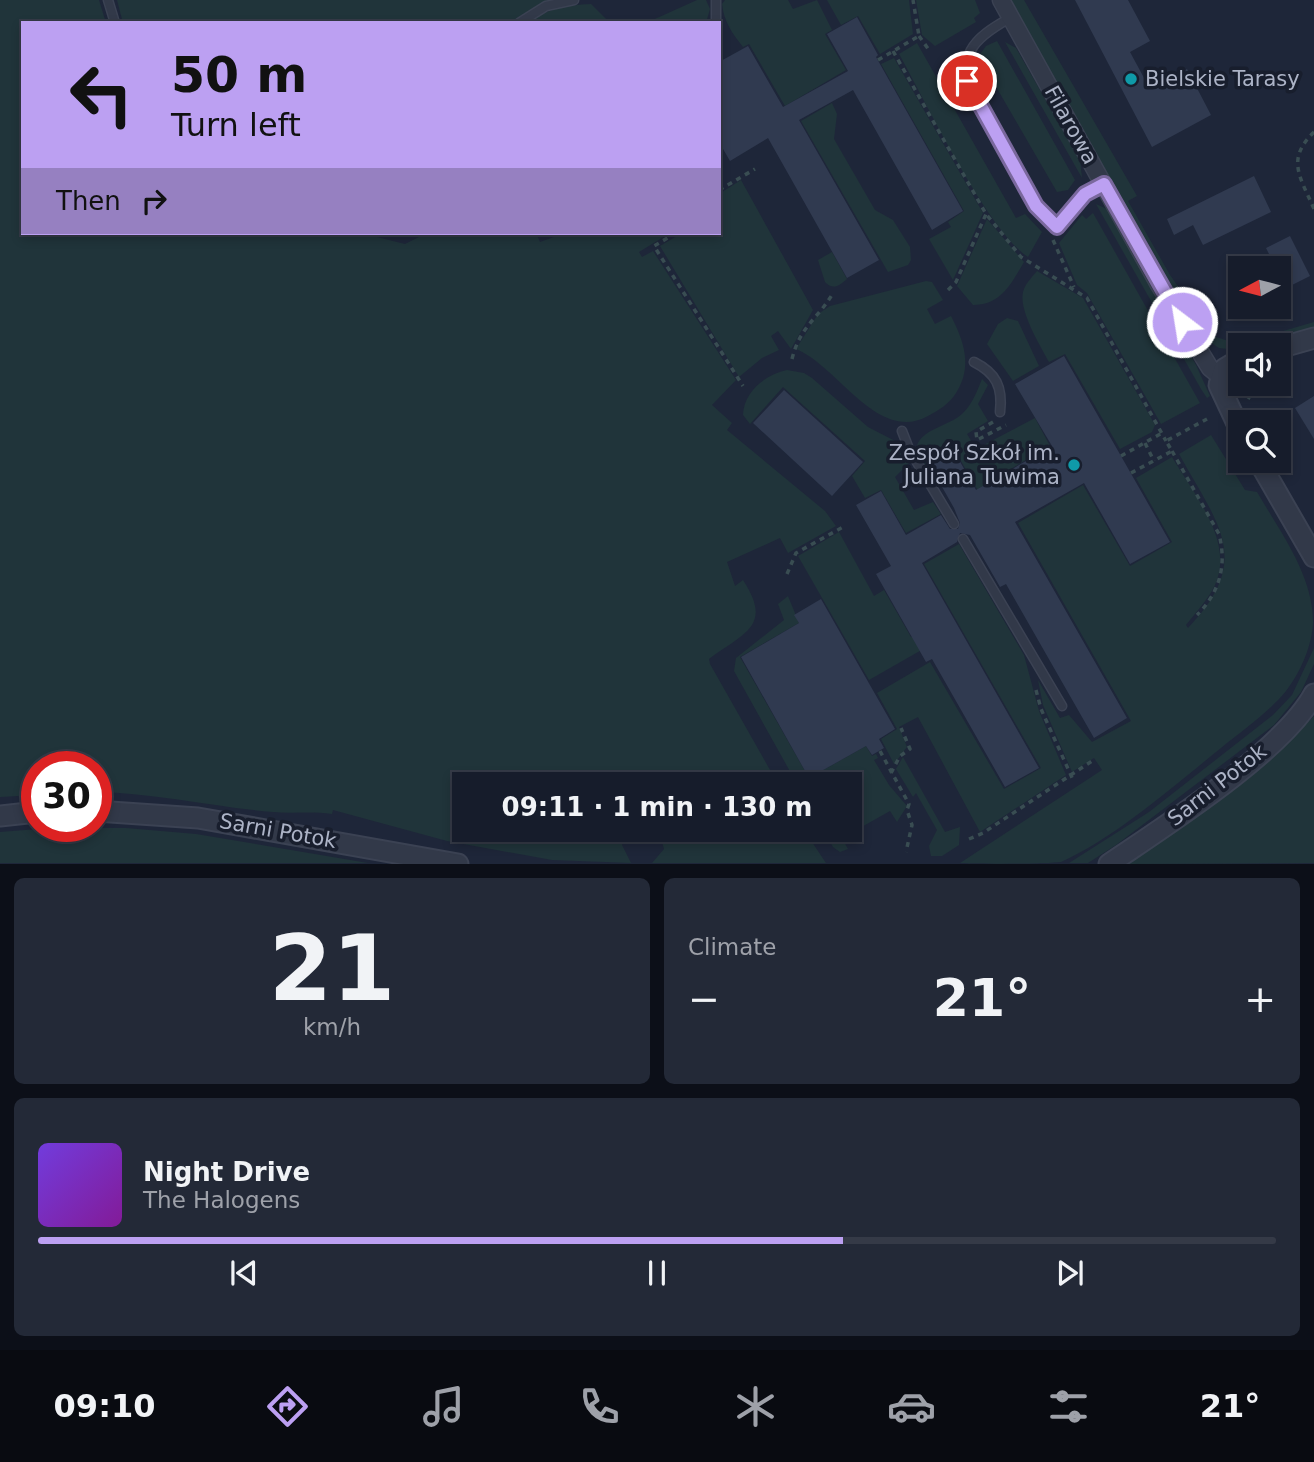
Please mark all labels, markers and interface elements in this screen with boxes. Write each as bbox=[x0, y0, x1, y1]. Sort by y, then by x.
text: 50 m bbox=[171, 47, 307, 104]
icon: left bbox=[56, 49, 147, 140]
pin bbox=[937, 51, 997, 111]
icon: arrive bbox=[948, 62, 986, 100]
place label: Bielskie Tarasy bbox=[1145, 67, 1300, 91]
marker: Bielskie Tarasy bbox=[1123, 71, 1139, 87]
street label: Filarowa bbox=[1040, 82, 1102, 168]
text: Turn left bbox=[171, 106, 301, 144]
icon: right bbox=[135, 182, 173, 220]
text: Then bbox=[56, 186, 121, 216]
north arrow bbox=[1228, 256, 1292, 318]
map controls bbox=[1228, 256, 1291, 473]
position arrow bbox=[1145, 285, 1219, 359]
button: sound bbox=[1228, 333, 1291, 396]
button: search bbox=[1228, 410, 1291, 473]
place label: Zespół Szkół im. Juliana Tuwima bbox=[889, 441, 1060, 489]
marker: Zespół Szkół im. Juliana Tuwima bbox=[1066, 457, 1082, 473]
street label: Sarni Potok bbox=[1163, 739, 1272, 831]
speed limit sign: 30 bbox=[21, 751, 112, 842]
text: 09:11 · 1 min · 130 m bbox=[502, 792, 812, 822]
street label: Sarni Potok bbox=[218, 809, 339, 853]
text: 21 bbox=[269, 916, 395, 1021]
text: Climate bbox=[688, 934, 777, 960]
text: 21° bbox=[933, 968, 1031, 1028]
text: − bbox=[688, 977, 720, 1021]
text: + bbox=[1244, 977, 1276, 1021]
text: km/h bbox=[303, 1014, 361, 1040]
text: Night Drive bbox=[143, 1157, 310, 1187]
text: The Halogens bbox=[143, 1187, 300, 1213]
icon: previous bbox=[225, 1254, 263, 1292]
icon: pause bbox=[638, 1254, 676, 1292]
icon: next bbox=[1051, 1254, 1089, 1292]
icon: directions bbox=[263, 1382, 312, 1431]
icon: music bbox=[419, 1382, 468, 1431]
icon: phone bbox=[575, 1382, 624, 1431]
icon: climate bbox=[731, 1382, 780, 1431]
icon: car bbox=[887, 1382, 936, 1431]
icon: filters bbox=[1044, 1382, 1093, 1431]
text: 09:10 bbox=[54, 1387, 155, 1425]
text: 21° bbox=[1200, 1387, 1260, 1425]

